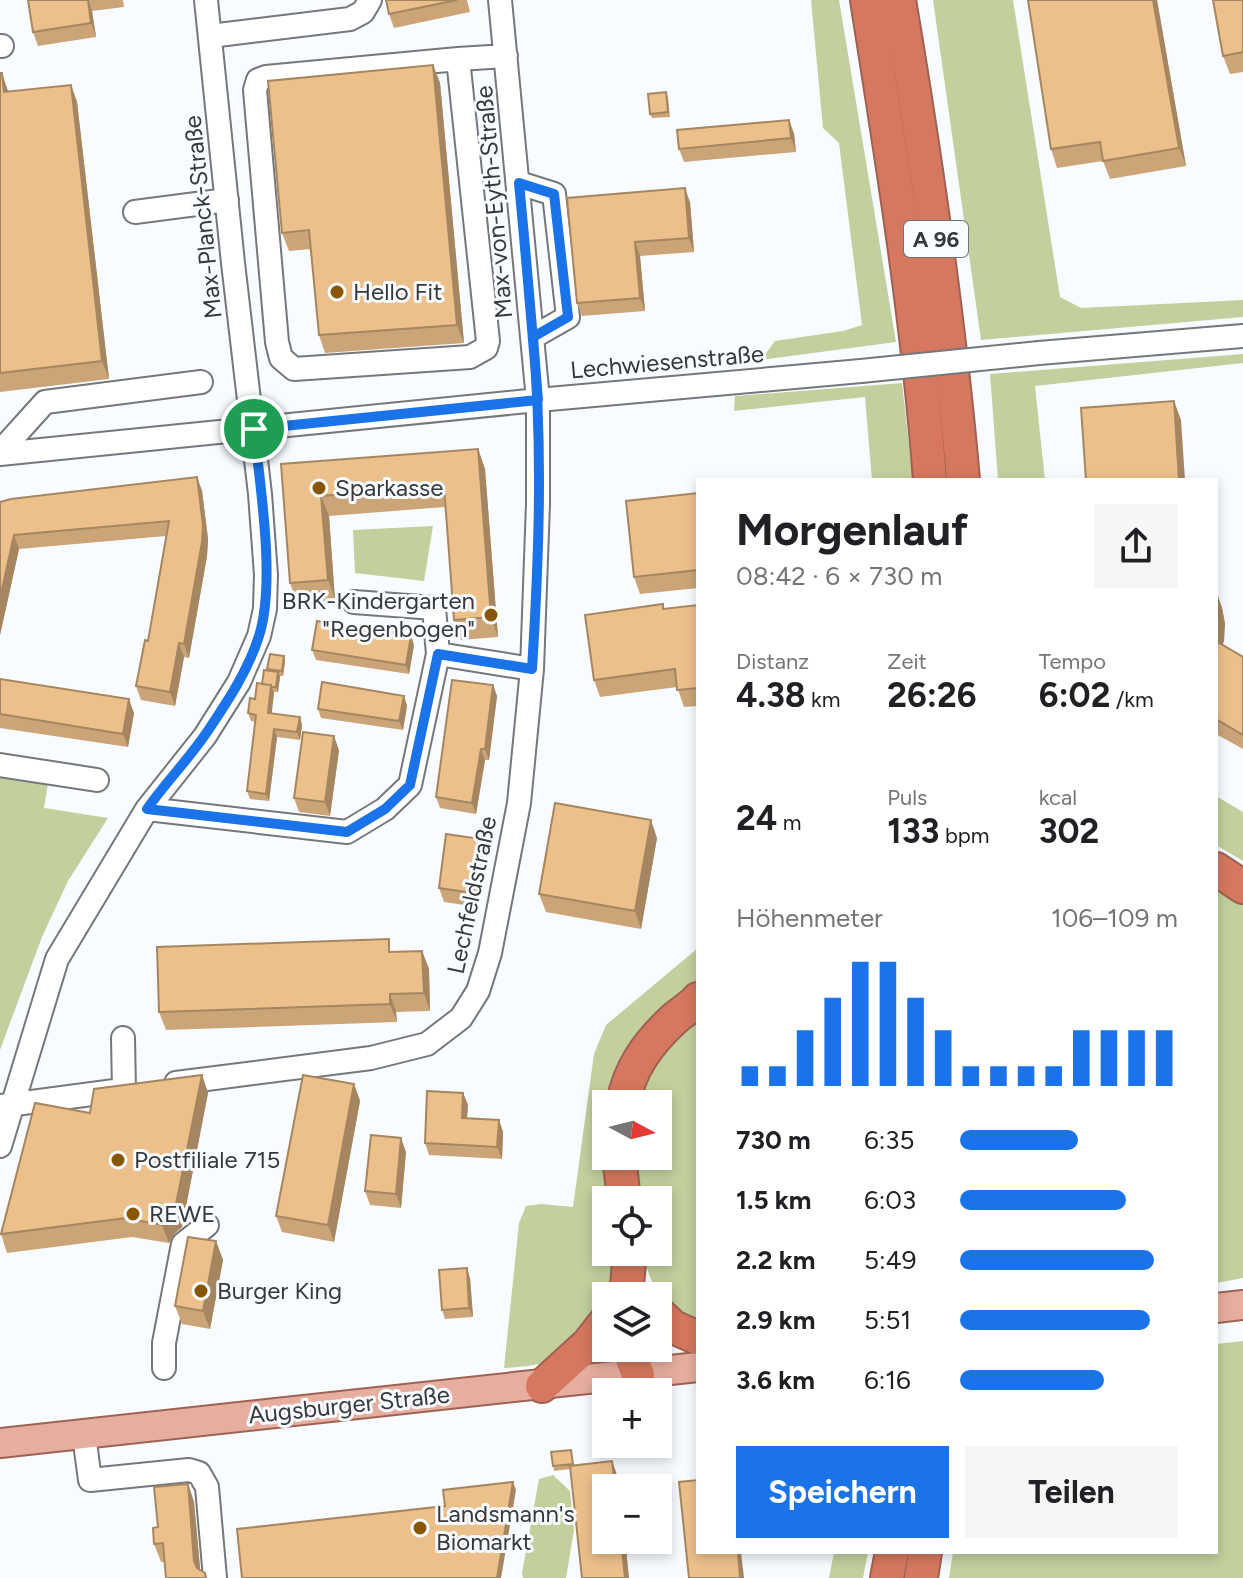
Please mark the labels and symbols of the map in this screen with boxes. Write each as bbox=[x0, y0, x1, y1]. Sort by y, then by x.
street label: Max-von-Eyth-Straße bbox=[469, 84, 518, 320]
street label: Max-Planck-Straße bbox=[177, 114, 228, 320]
road number: A 96 bbox=[904, 221, 968, 257]
place label: Hello Fit bbox=[353, 277, 442, 306]
marker: Hello Fit bbox=[328, 283, 346, 301]
street label: Lechwiesenstraße bbox=[569, 339, 765, 384]
pin bbox=[220, 395, 288, 463]
place label: Sparkasse bbox=[335, 473, 443, 502]
marker: Sparkasse bbox=[310, 479, 328, 497]
place label: BRK-Kindergarten "Regenbogen" bbox=[282, 586, 475, 643]
marker: BRK-Kindergarten "Regenbogen" bbox=[482, 606, 500, 624]
street label: Lechfeldstraße bbox=[441, 813, 502, 976]
north arrow bbox=[592, 1090, 672, 1170]
place label: Postfiliale 715 bbox=[134, 1145, 280, 1174]
marker: Postfiliale 715 bbox=[109, 1151, 127, 1169]
place label: REWE bbox=[149, 1199, 215, 1228]
marker: REWE bbox=[124, 1205, 142, 1223]
place label: Burger King bbox=[217, 1276, 342, 1305]
marker: Burger King bbox=[192, 1282, 210, 1300]
street label: Augsburger Straße bbox=[247, 1379, 451, 1430]
place label: Landsmann's Biomarkt bbox=[436, 1499, 575, 1556]
marker: Landsmann's Biomarkt bbox=[411, 1519, 429, 1537]

